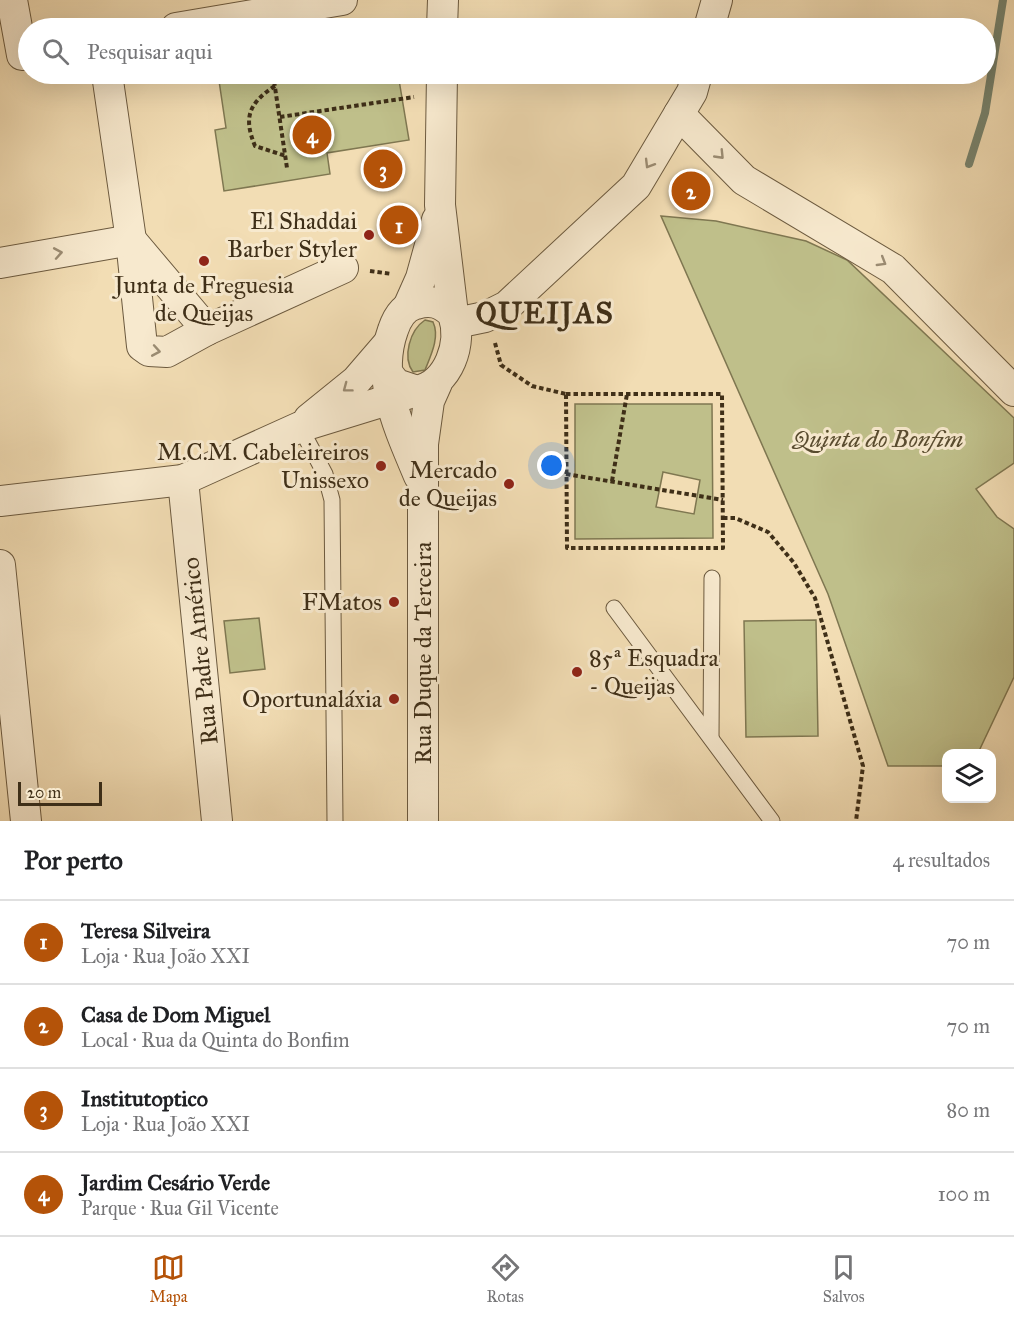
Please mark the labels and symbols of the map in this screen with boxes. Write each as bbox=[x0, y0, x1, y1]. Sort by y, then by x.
pin: 4 bbox=[292, 112, 332, 158]
pin: 3 bbox=[364, 146, 403, 192]
one-way arrow bbox=[712, 148, 723, 159]
one-way arrow bbox=[645, 158, 657, 168]
pin: 2 bbox=[672, 168, 710, 213]
pin: 1 bbox=[380, 202, 418, 248]
place label: El Shaddai Barber Styler bbox=[227, 206, 357, 264]
marker: El Shaddai Barber Styler bbox=[362, 228, 376, 242]
one-way arrow bbox=[52, 247, 62, 260]
marker: Junta de Freguesia de Queijas bbox=[197, 254, 211, 268]
one-way arrow bbox=[876, 255, 886, 266]
place label: Junta de Freguesia de Queijas bbox=[111, 270, 295, 328]
district label: QUEIJAS bbox=[476, 295, 614, 332]
one-way arrow bbox=[151, 344, 161, 357]
one-way arrow bbox=[343, 380, 354, 391]
park label: Quinta do Bonfim bbox=[792, 424, 963, 454]
place label: M.C.M. Cabeleireiros Unissexo bbox=[157, 437, 369, 495]
your location bbox=[537, 451, 566, 480]
place label: Mercado de Queijas bbox=[399, 455, 497, 513]
marker: M.C.M. Cabeleireiros Unissexo bbox=[374, 459, 388, 473]
marker: Mercado de Queijas bbox=[502, 477, 516, 491]
street label: Rua Duque da Terceira bbox=[408, 541, 438, 764]
street label: Rua Padre Américo bbox=[175, 556, 225, 746]
place label: FMatos bbox=[302, 587, 382, 617]
marker: FMatos bbox=[387, 595, 401, 609]
place label: 85ª Esquadra - Queijas bbox=[589, 643, 719, 701]
marker: 85ª Esquadra - Queijas bbox=[570, 665, 584, 679]
place label: Oportunaláxia bbox=[242, 684, 383, 714]
marker: Oportunaláxia bbox=[387, 692, 401, 706]
scale bar bbox=[18, 779, 102, 806]

